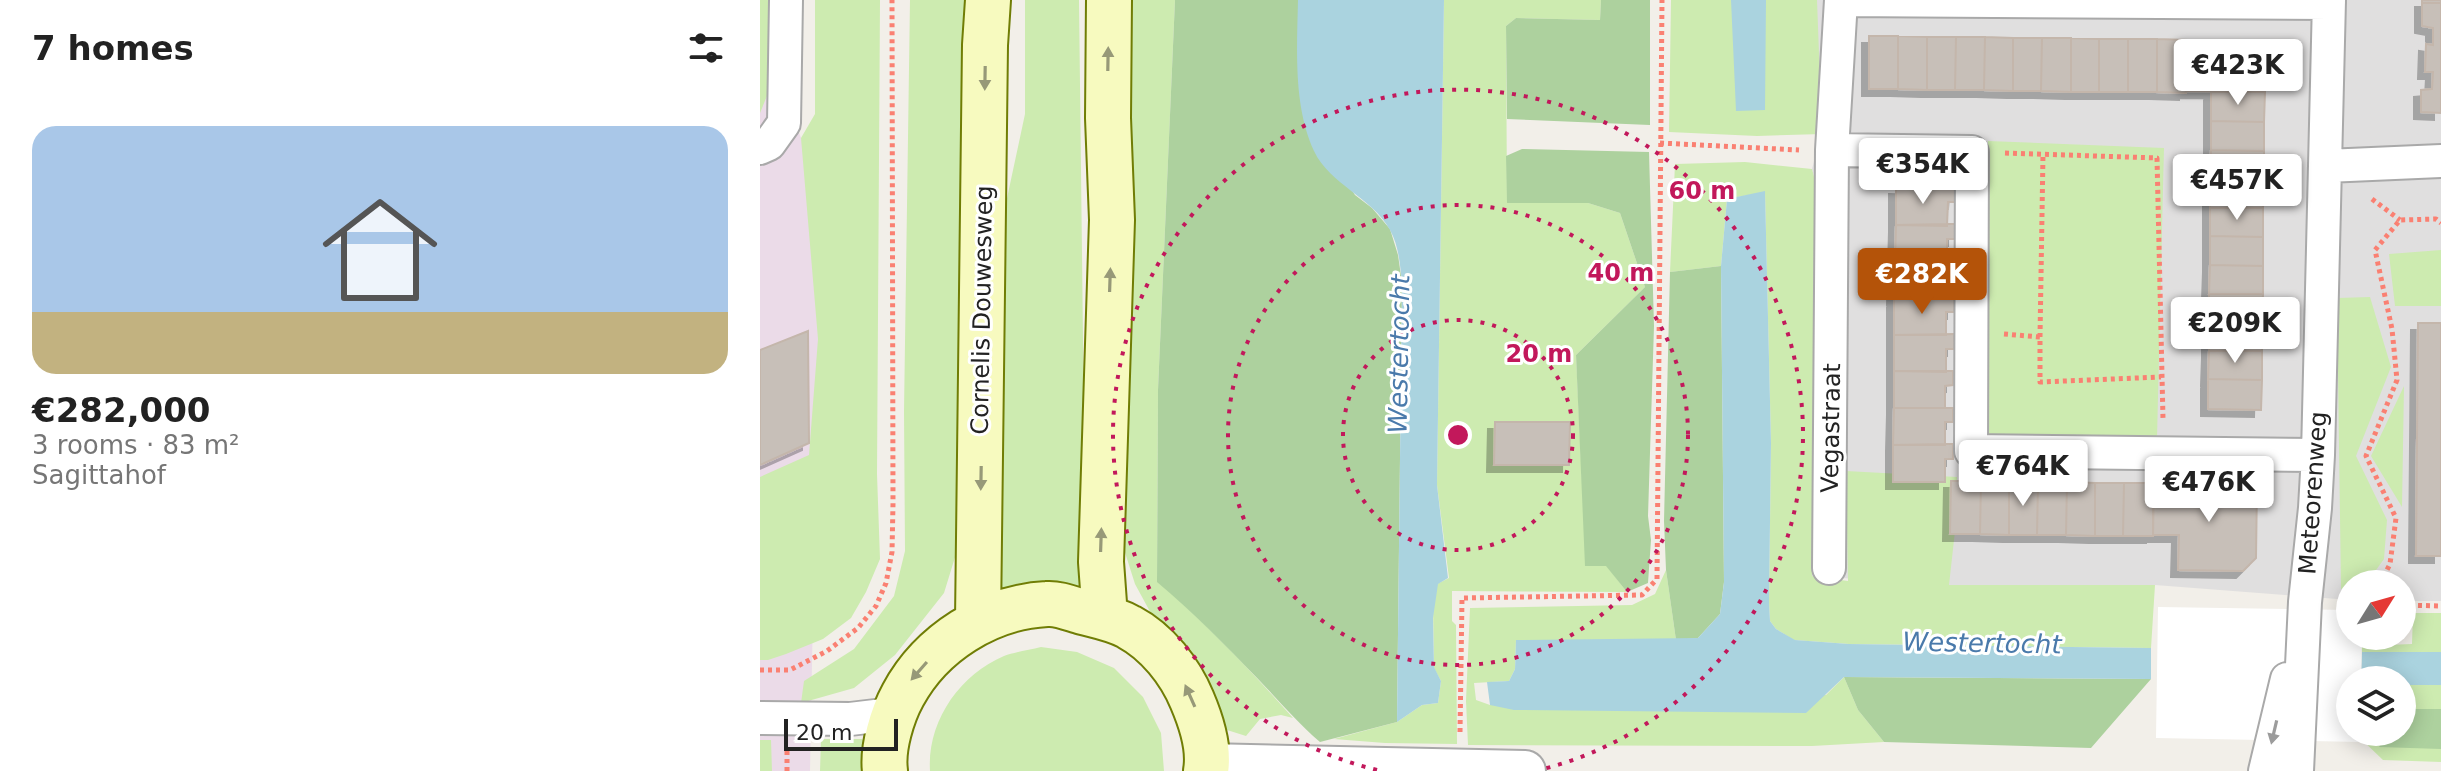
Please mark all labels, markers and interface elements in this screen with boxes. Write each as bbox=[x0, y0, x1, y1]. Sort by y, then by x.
icon: filters bbox=[684, 26, 728, 70]
text: 7 homes bbox=[32, 28, 194, 68]
pin: €423K bbox=[2182, 39, 2294, 107]
one-way arrow bbox=[1102, 46, 1114, 71]
text: €423K bbox=[2192, 50, 2284, 80]
one-way arrow bbox=[978, 66, 991, 91]
pin: €354K bbox=[1867, 138, 1979, 206]
text: €354K bbox=[1877, 149, 1969, 179]
pin: €457K bbox=[2181, 154, 2293, 222]
text: €457K bbox=[2191, 165, 2283, 195]
text: 60 m bbox=[1669, 177, 1735, 205]
icon: home bbox=[308, 178, 452, 322]
street label: Cornelis Douwesweg bbox=[966, 185, 998, 435]
pin: €282K bbox=[1866, 248, 1978, 316]
text: 40 m bbox=[1588, 259, 1654, 287]
text: €282K bbox=[1876, 259, 1968, 289]
one-way arrow bbox=[1103, 267, 1116, 292]
water label: Westertocht bbox=[1383, 273, 1415, 434]
pin: €209K bbox=[2179, 297, 2291, 365]
text: €209K bbox=[2189, 308, 2281, 338]
text: 20 m bbox=[1506, 340, 1572, 368]
street label: Vegastraat bbox=[1816, 363, 1846, 493]
text: €282,000 bbox=[32, 390, 211, 430]
street label: Meteorenweg bbox=[2293, 411, 2333, 575]
centre of rings bbox=[1444, 421, 1472, 449]
text: 3 rooms · 83 m² bbox=[32, 430, 240, 460]
pin: €764K bbox=[1967, 440, 2079, 508]
text: €764K bbox=[1977, 451, 2069, 481]
pin: €476K bbox=[2153, 456, 2265, 524]
text: Sagittahof bbox=[32, 460, 166, 490]
one-way arrow bbox=[974, 466, 987, 491]
text: €476K bbox=[2163, 467, 2255, 497]
one-way arrow bbox=[1095, 527, 1108, 552]
north arrow bbox=[2336, 570, 2416, 650]
map controls bbox=[2336, 570, 2416, 746]
water label: Westertocht bbox=[1902, 627, 2063, 659]
one-way arrow bbox=[911, 661, 928, 681]
button: layers bbox=[2336, 666, 2416, 746]
one-way arrow bbox=[1183, 684, 1197, 708]
scale bar bbox=[784, 715, 898, 751]
text: 20 m bbox=[796, 720, 852, 745]
one-way arrow bbox=[2268, 720, 2280, 745]

